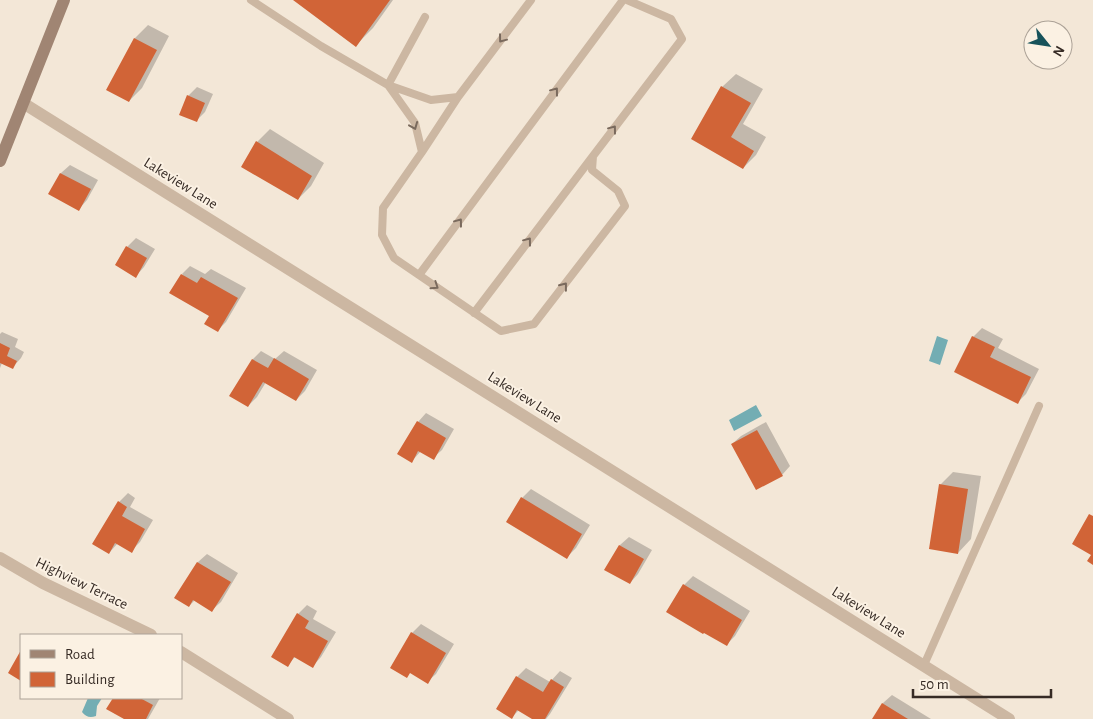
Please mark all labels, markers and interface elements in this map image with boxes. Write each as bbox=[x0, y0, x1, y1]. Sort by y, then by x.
north arrow bbox=[1023, 20, 1073, 70]
one-way arrow bbox=[499, 33, 507, 42]
text: N bbox=[1050, 43, 1067, 59]
one-way arrow bbox=[550, 88, 558, 97]
one-way arrow bbox=[408, 121, 419, 130]
one-way arrow bbox=[607, 126, 615, 135]
street label: Lakeview Lane bbox=[141, 155, 220, 212]
one-way arrow bbox=[453, 219, 461, 228]
one-way arrow bbox=[522, 237, 531, 247]
one-way arrow bbox=[429, 279, 438, 289]
one-way arrow bbox=[558, 283, 566, 292]
street label: Lakeview Lane bbox=[485, 369, 564, 426]
street label: Highview Terrace bbox=[33, 555, 130, 612]
street label: Lakeview Lane bbox=[829, 584, 908, 641]
legend bbox=[20, 634, 182, 699]
text: Road bbox=[65, 647, 95, 662]
scale bar bbox=[913, 666, 1050, 698]
text: Building bbox=[65, 672, 115, 687]
text: 50 m bbox=[920, 677, 949, 692]

